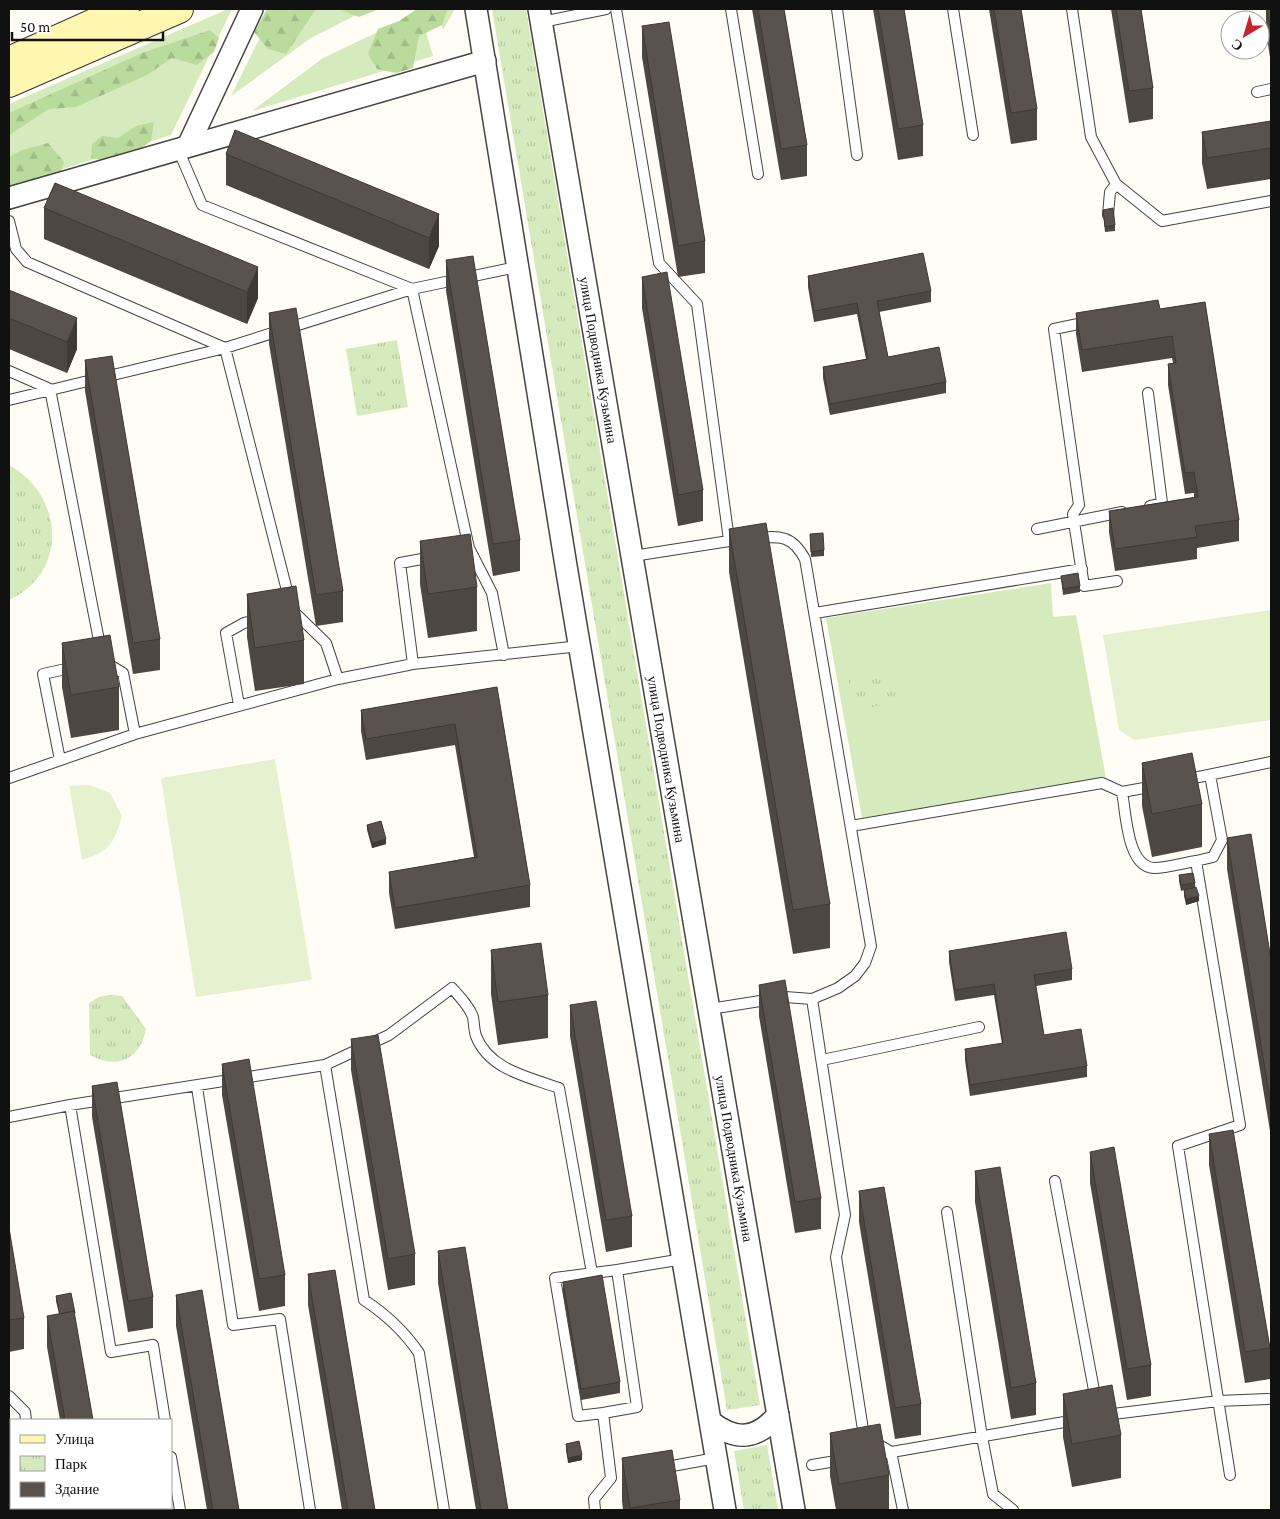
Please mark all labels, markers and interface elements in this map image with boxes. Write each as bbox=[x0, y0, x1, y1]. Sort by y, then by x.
scale bar bbox=[12, 10, 164, 42]
north arrow bbox=[1220, 10, 1270, 60]
text: 50 m bbox=[20, 19, 50, 35]
text: С bbox=[1228, 36, 1246, 55]
street label: улица Подводника Кузьмина bbox=[577, 275, 621, 445]
street label: улица Подводника Кузьмина bbox=[644, 675, 689, 845]
street label: улица Подводника Кузьмина bbox=[712, 1074, 756, 1244]
legend bbox=[10, 1419, 172, 1509]
text: Улица bbox=[55, 1431, 94, 1447]
text: Парк bbox=[55, 1456, 88, 1472]
text: Здание bbox=[55, 1481, 99, 1497]

